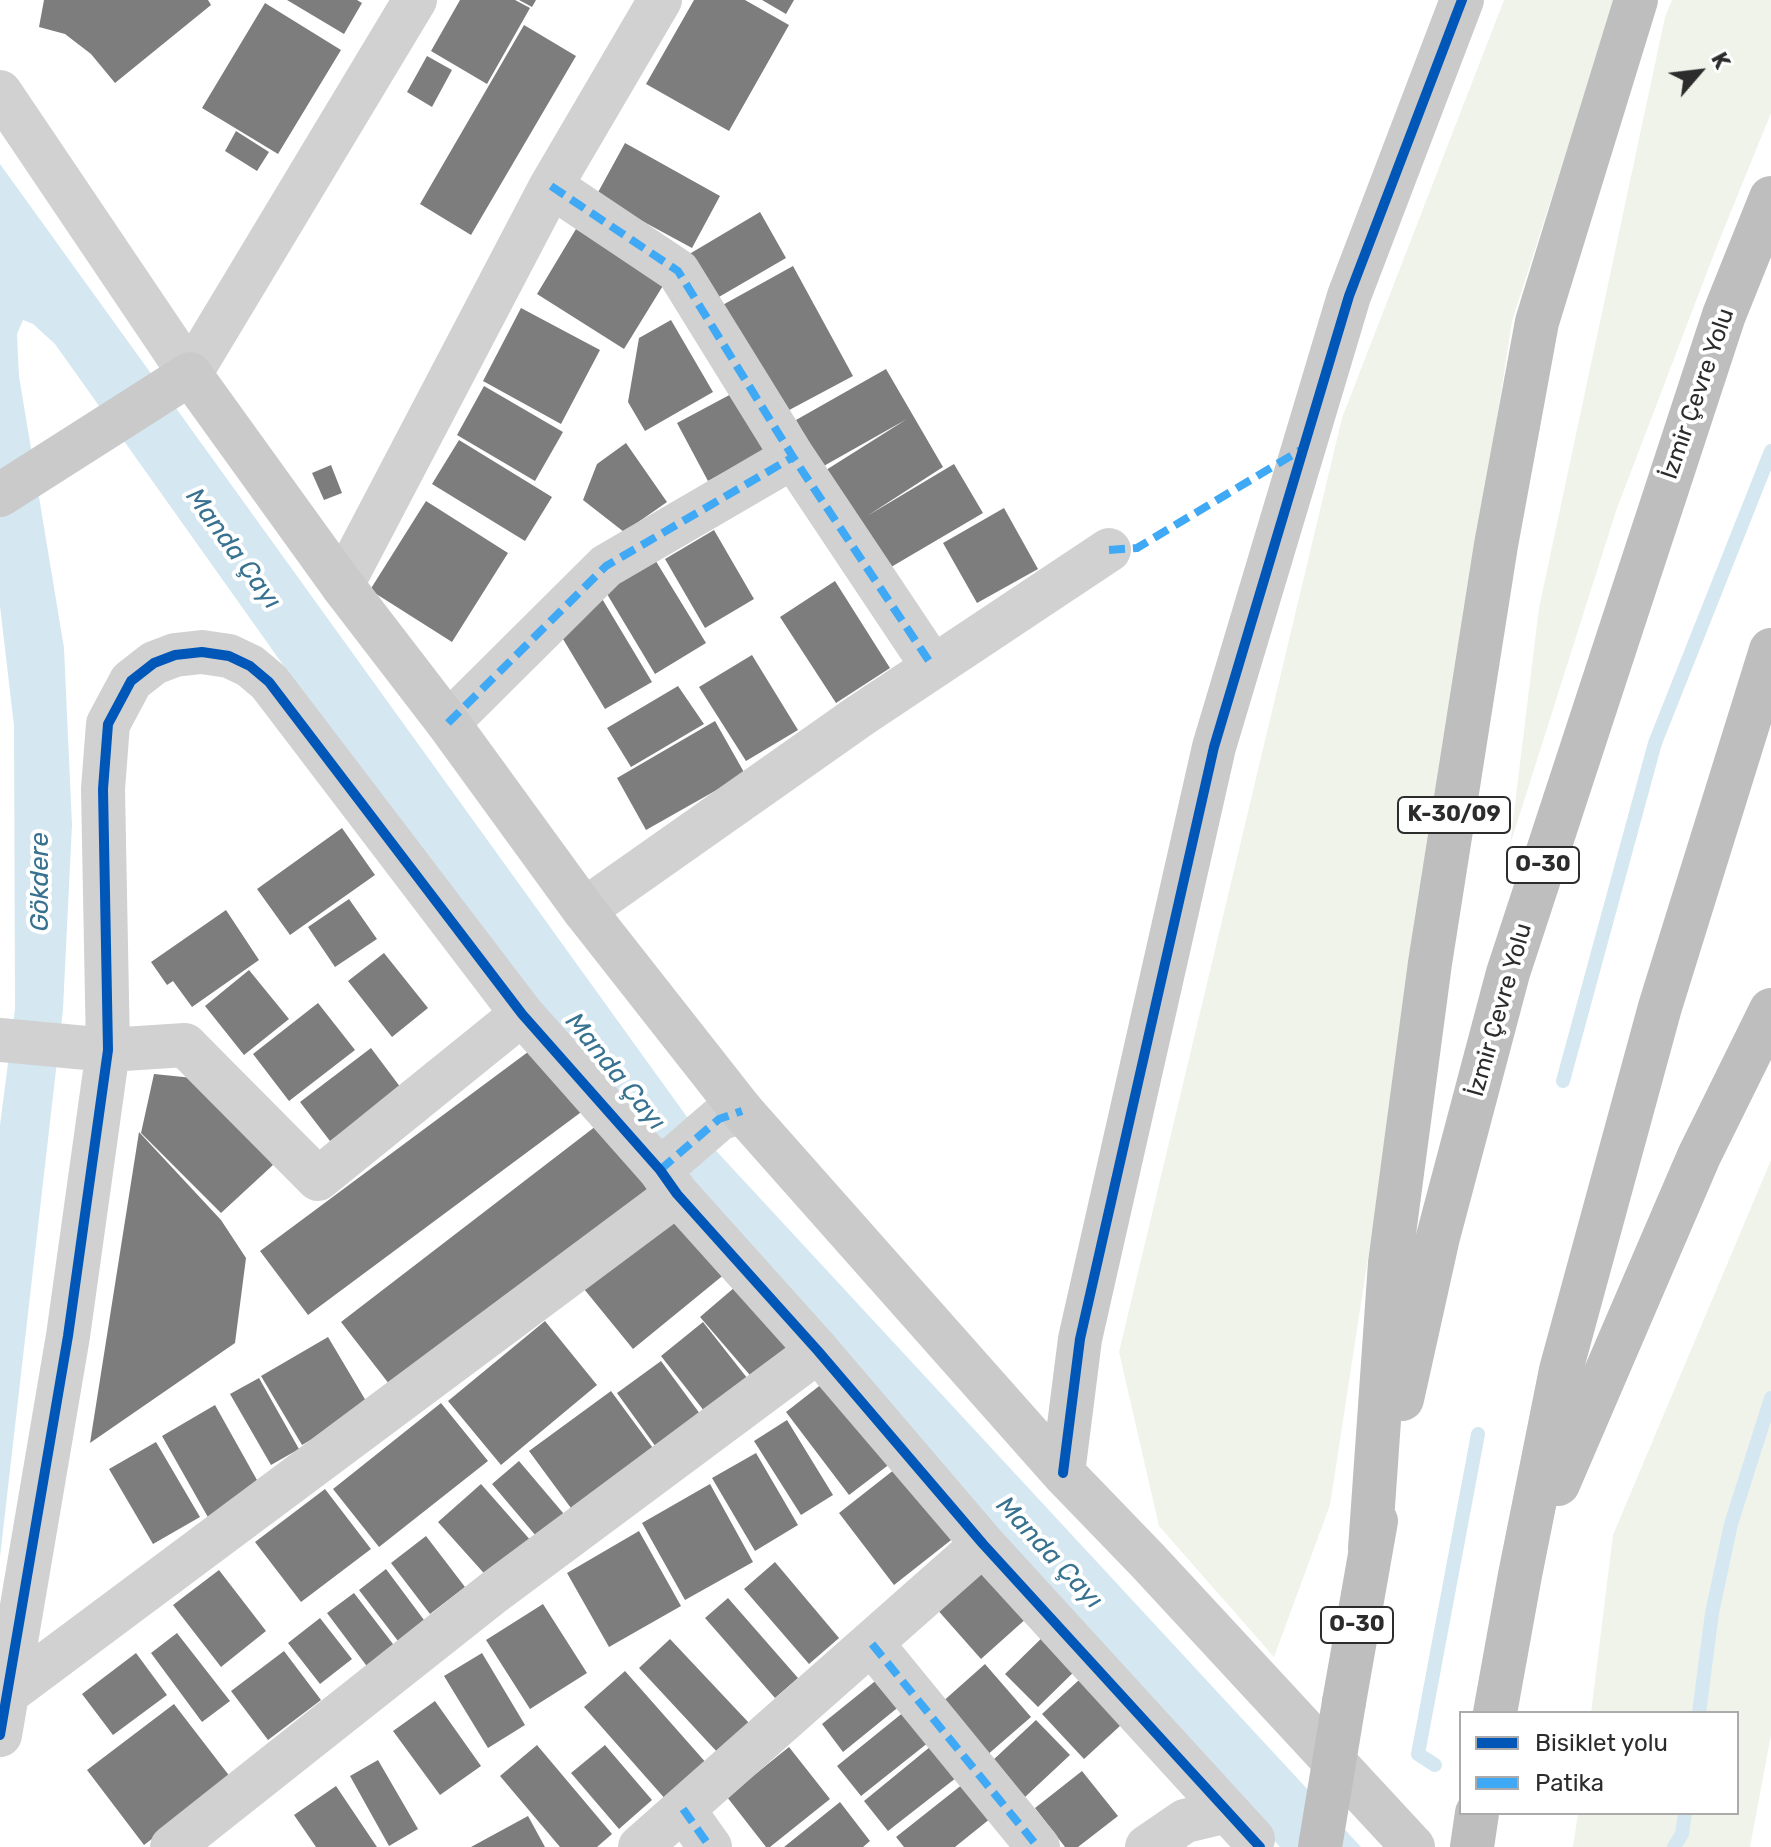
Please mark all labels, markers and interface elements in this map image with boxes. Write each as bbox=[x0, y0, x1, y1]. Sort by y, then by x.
north arrow bbox=[1659, 32, 1739, 112]
text: K bbox=[1705, 48, 1736, 73]
street label: İzmir Çevre Yolu bbox=[1655, 305, 1741, 483]
water label: Manda Çayı bbox=[179, 482, 287, 616]
road number: K-30/09 bbox=[1398, 797, 1510, 833]
water label: Gökdere bbox=[24, 832, 56, 932]
road number: O-30 bbox=[1507, 847, 1579, 883]
street label: İzmir Çevre Yolu bbox=[1461, 920, 1539, 1100]
water label: Manda Çayı bbox=[558, 1007, 672, 1137]
water label: Manda Çayı bbox=[989, 1490, 1109, 1616]
road number: O-30 bbox=[1321, 1607, 1393, 1643]
legend bbox=[1459, 1711, 1739, 1815]
text: Bisiklet yolu bbox=[1535, 1729, 1668, 1757]
text: Patika bbox=[1535, 1769, 1604, 1797]

